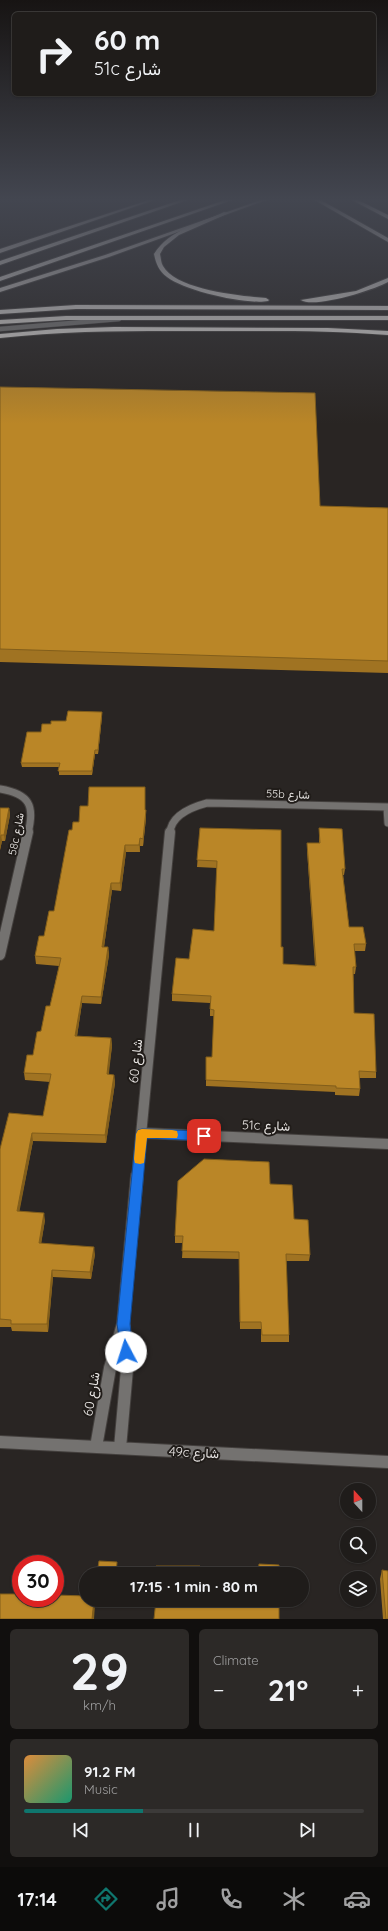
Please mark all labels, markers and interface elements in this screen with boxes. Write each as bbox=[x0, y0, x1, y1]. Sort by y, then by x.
text: 60 m bbox=[94, 22, 160, 57]
icon: right bbox=[28, 28, 80, 80]
text: 51c شارع bbox=[94, 57, 161, 80]
street label: 55b شارع bbox=[266, 786, 310, 803]
street label: 58c شارع bbox=[5, 811, 28, 857]
street label: شارع 60 bbox=[125, 1038, 147, 1084]
street label: 51c شارع bbox=[241, 1116, 290, 1136]
pin bbox=[187, 1119, 221, 1153]
icon: arrive bbox=[193, 1125, 215, 1147]
position arrow bbox=[105, 1331, 147, 1373]
street label: شارع 60 bbox=[79, 1371, 105, 1418]
street label: 49c شارع bbox=[168, 1443, 220, 1463]
north arrow bbox=[340, 1483, 376, 1519]
map controls bbox=[340, 1483, 376, 1607]
button: search bbox=[340, 1527, 376, 1563]
speed limit sign: 30 bbox=[12, 1555, 64, 1607]
button: layers bbox=[340, 1571, 376, 1607]
text: 17:15 · 1 min · 80 m bbox=[130, 1577, 258, 1596]
text: 29 bbox=[70, 1638, 129, 1703]
text: Climate bbox=[213, 1652, 259, 1668]
text: 21° bbox=[268, 1671, 308, 1709]
text: − bbox=[213, 1676, 224, 1704]
text: + bbox=[352, 1676, 364, 1704]
text: km/h bbox=[83, 1697, 116, 1713]
text: 91.2 FM bbox=[84, 1762, 136, 1781]
text: Music bbox=[84, 1781, 118, 1797]
icon: previous bbox=[70, 1819, 92, 1841]
icon: pause bbox=[183, 1819, 205, 1841]
icon: next bbox=[296, 1819, 318, 1841]
icon: directions bbox=[92, 1885, 120, 1913]
icon: music bbox=[154, 1885, 182, 1913]
icon: phone bbox=[217, 1885, 245, 1913]
icon: climate bbox=[280, 1885, 308, 1913]
icon: car bbox=[343, 1885, 371, 1913]
text: 17:14 bbox=[17, 1888, 57, 1911]

